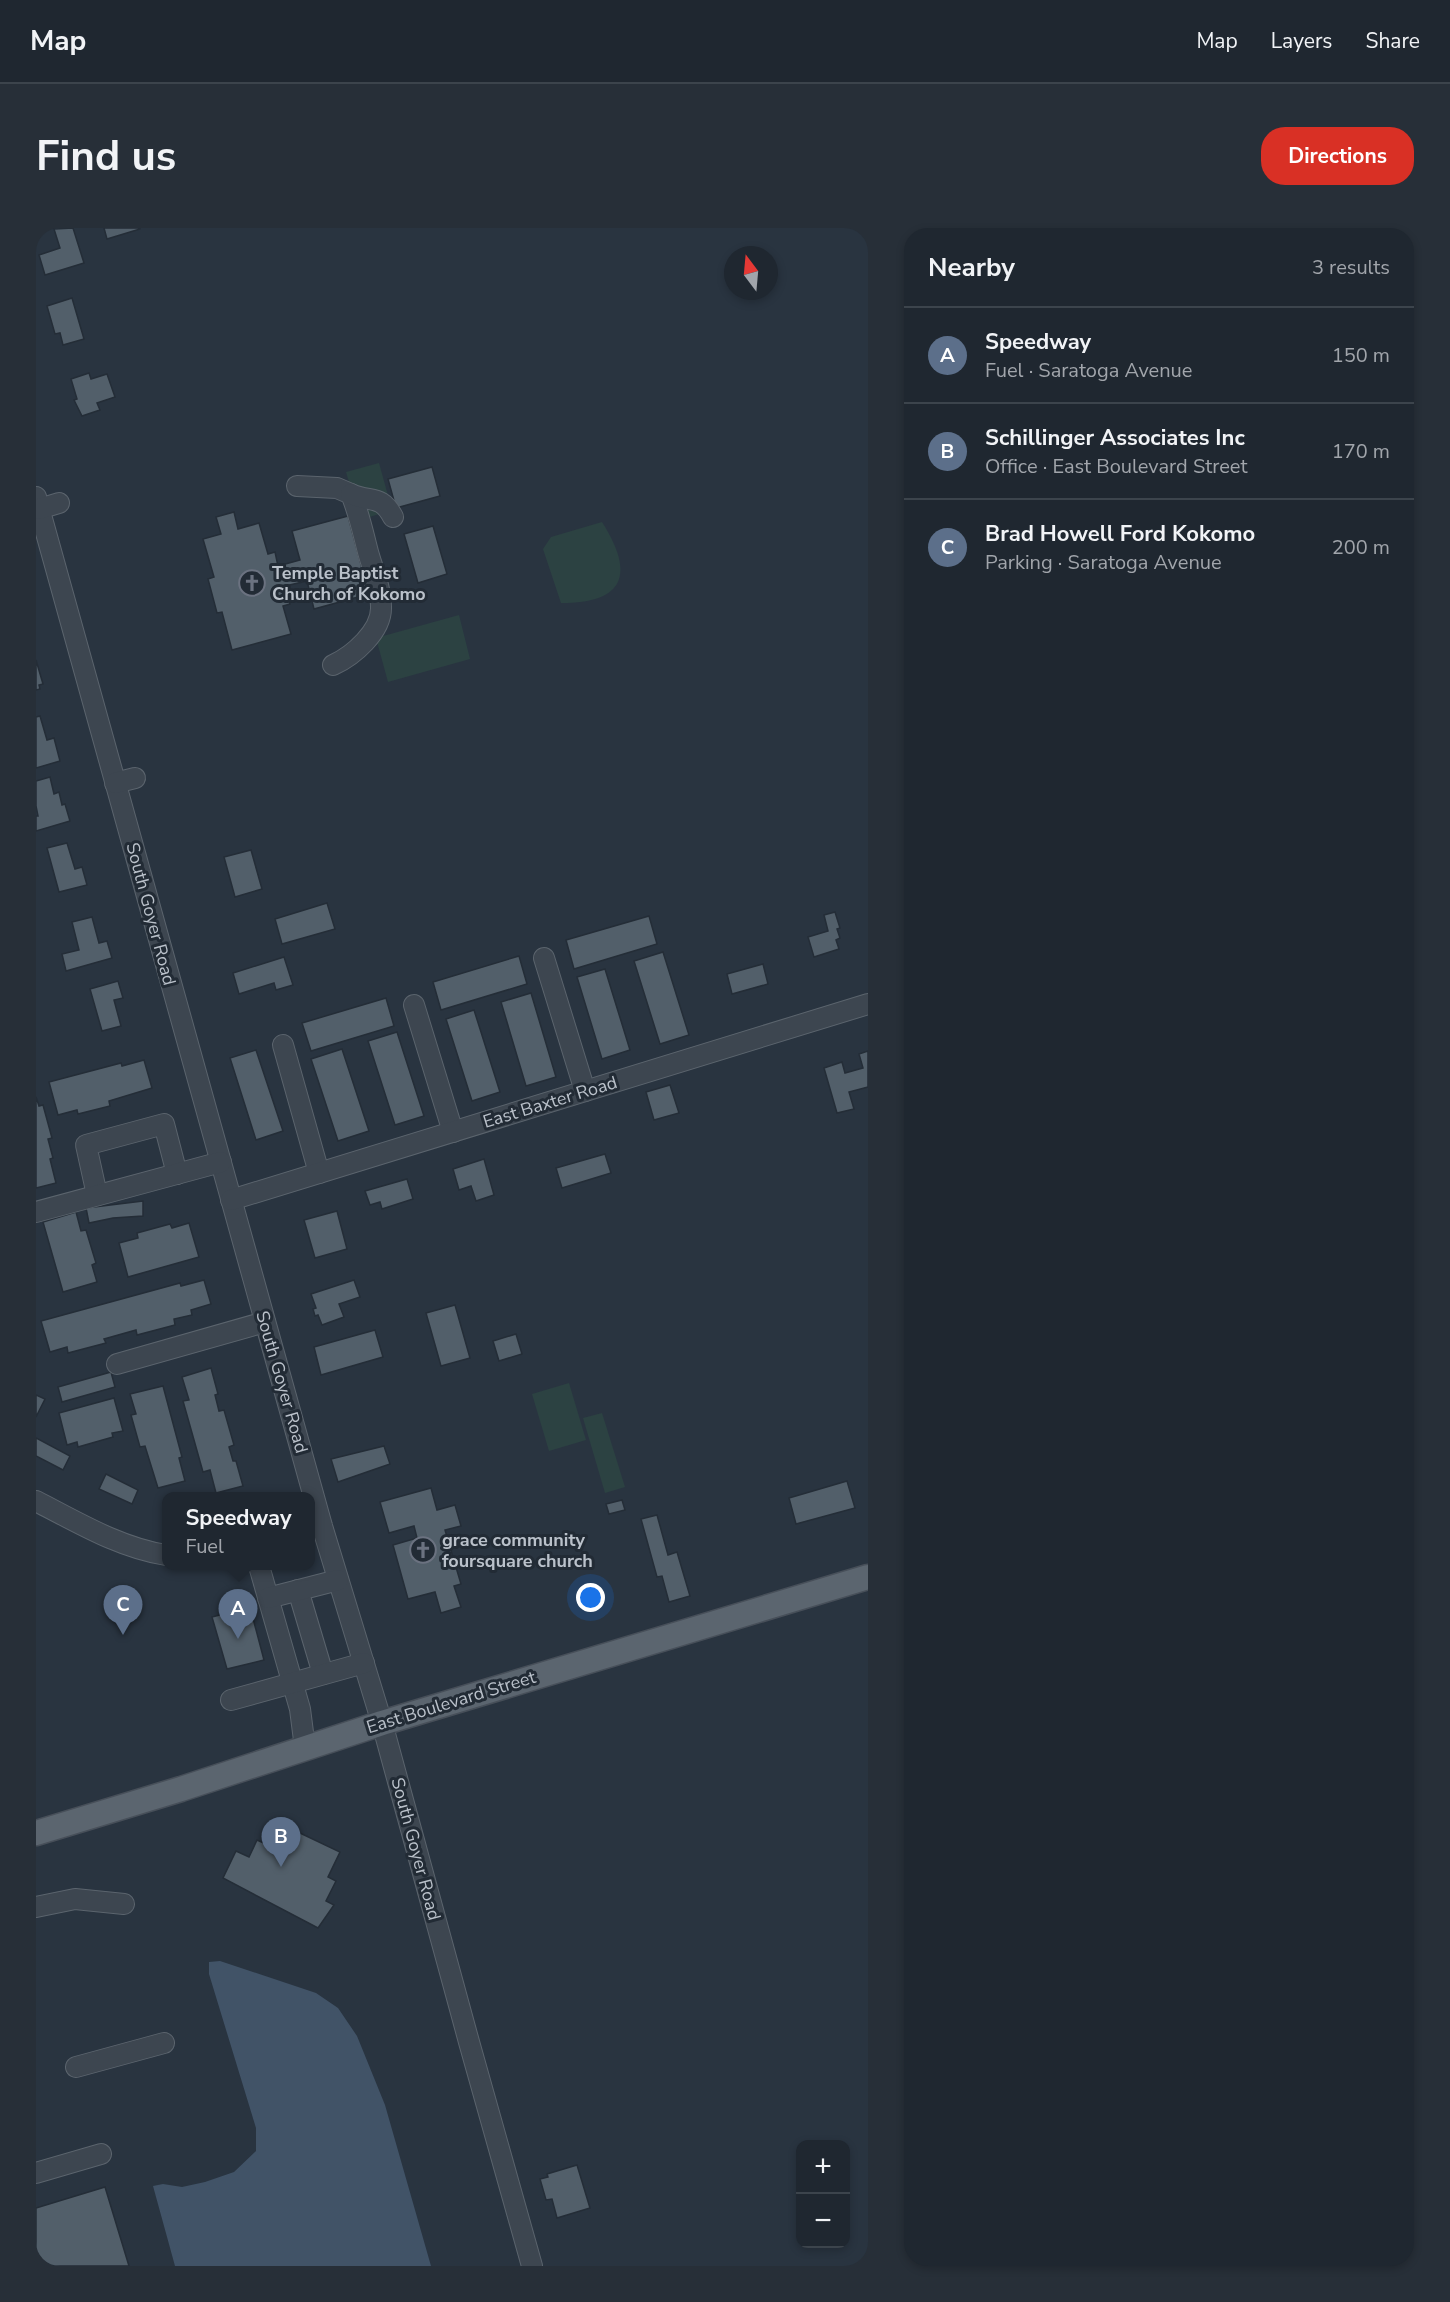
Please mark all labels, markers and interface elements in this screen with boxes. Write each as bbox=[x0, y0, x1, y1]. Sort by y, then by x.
text: Map bbox=[30, 22, 86, 60]
text: Map bbox=[1196, 27, 1238, 55]
text: Layers bbox=[1271, 27, 1332, 55]
text: Share bbox=[1365, 27, 1420, 55]
button: Directions bbox=[1261, 127, 1414, 185]
text: Find us bbox=[36, 128, 176, 185]
north arrow bbox=[724, 246, 778, 300]
text: Nearby bbox=[928, 250, 1015, 285]
text: 3 results bbox=[1312, 254, 1390, 281]
text: Speedway bbox=[985, 327, 1091, 357]
text: A bbox=[940, 342, 955, 369]
text: 150 m bbox=[1332, 342, 1390, 369]
text: Fuel · Saratoga Avenue bbox=[985, 357, 1192, 384]
text: Schillinger Associates Inc bbox=[985, 423, 1245, 453]
text: B bbox=[941, 438, 954, 465]
text: 170 m bbox=[1332, 438, 1390, 465]
text: Office · East Boulevard Street bbox=[985, 453, 1247, 480]
text: Brad Howell Ford Kokomo bbox=[985, 519, 1255, 549]
text: C bbox=[941, 534, 954, 561]
text: 200 m bbox=[1332, 534, 1390, 561]
text: Parking · Saratoga Avenue bbox=[985, 549, 1222, 576]
place label: Temple Baptist Church of Kokomo bbox=[272, 561, 426, 606]
church icon: Temple Baptist Church of Kokomo bbox=[237, 568, 267, 598]
street label: South Goyer Road bbox=[120, 840, 182, 988]
street label: East Baxter Road bbox=[480, 1070, 620, 1134]
street label: South Goyer Road bbox=[250, 1308, 314, 1456]
popup bbox=[162, 1492, 315, 1570]
text: Speedway bbox=[185, 1503, 292, 1533]
place label: grace community foursquare church bbox=[442, 1528, 593, 1573]
text: Fuel bbox=[185, 1533, 224, 1560]
church icon: grace community foursquare church bbox=[408, 1535, 438, 1565]
your location bbox=[576, 1583, 605, 1612]
pin: C bbox=[104, 1586, 142, 1635]
pin: A bbox=[218, 1590, 258, 1639]
street label: East Boulevard Street bbox=[364, 1665, 539, 1739]
street label: South Goyer Road bbox=[385, 1775, 447, 1923]
pin: B bbox=[262, 1818, 300, 1867]
map controls bbox=[796, 2140, 850, 2248]
button: + bbox=[796, 2140, 850, 2194]
button: − bbox=[796, 2194, 850, 2248]

